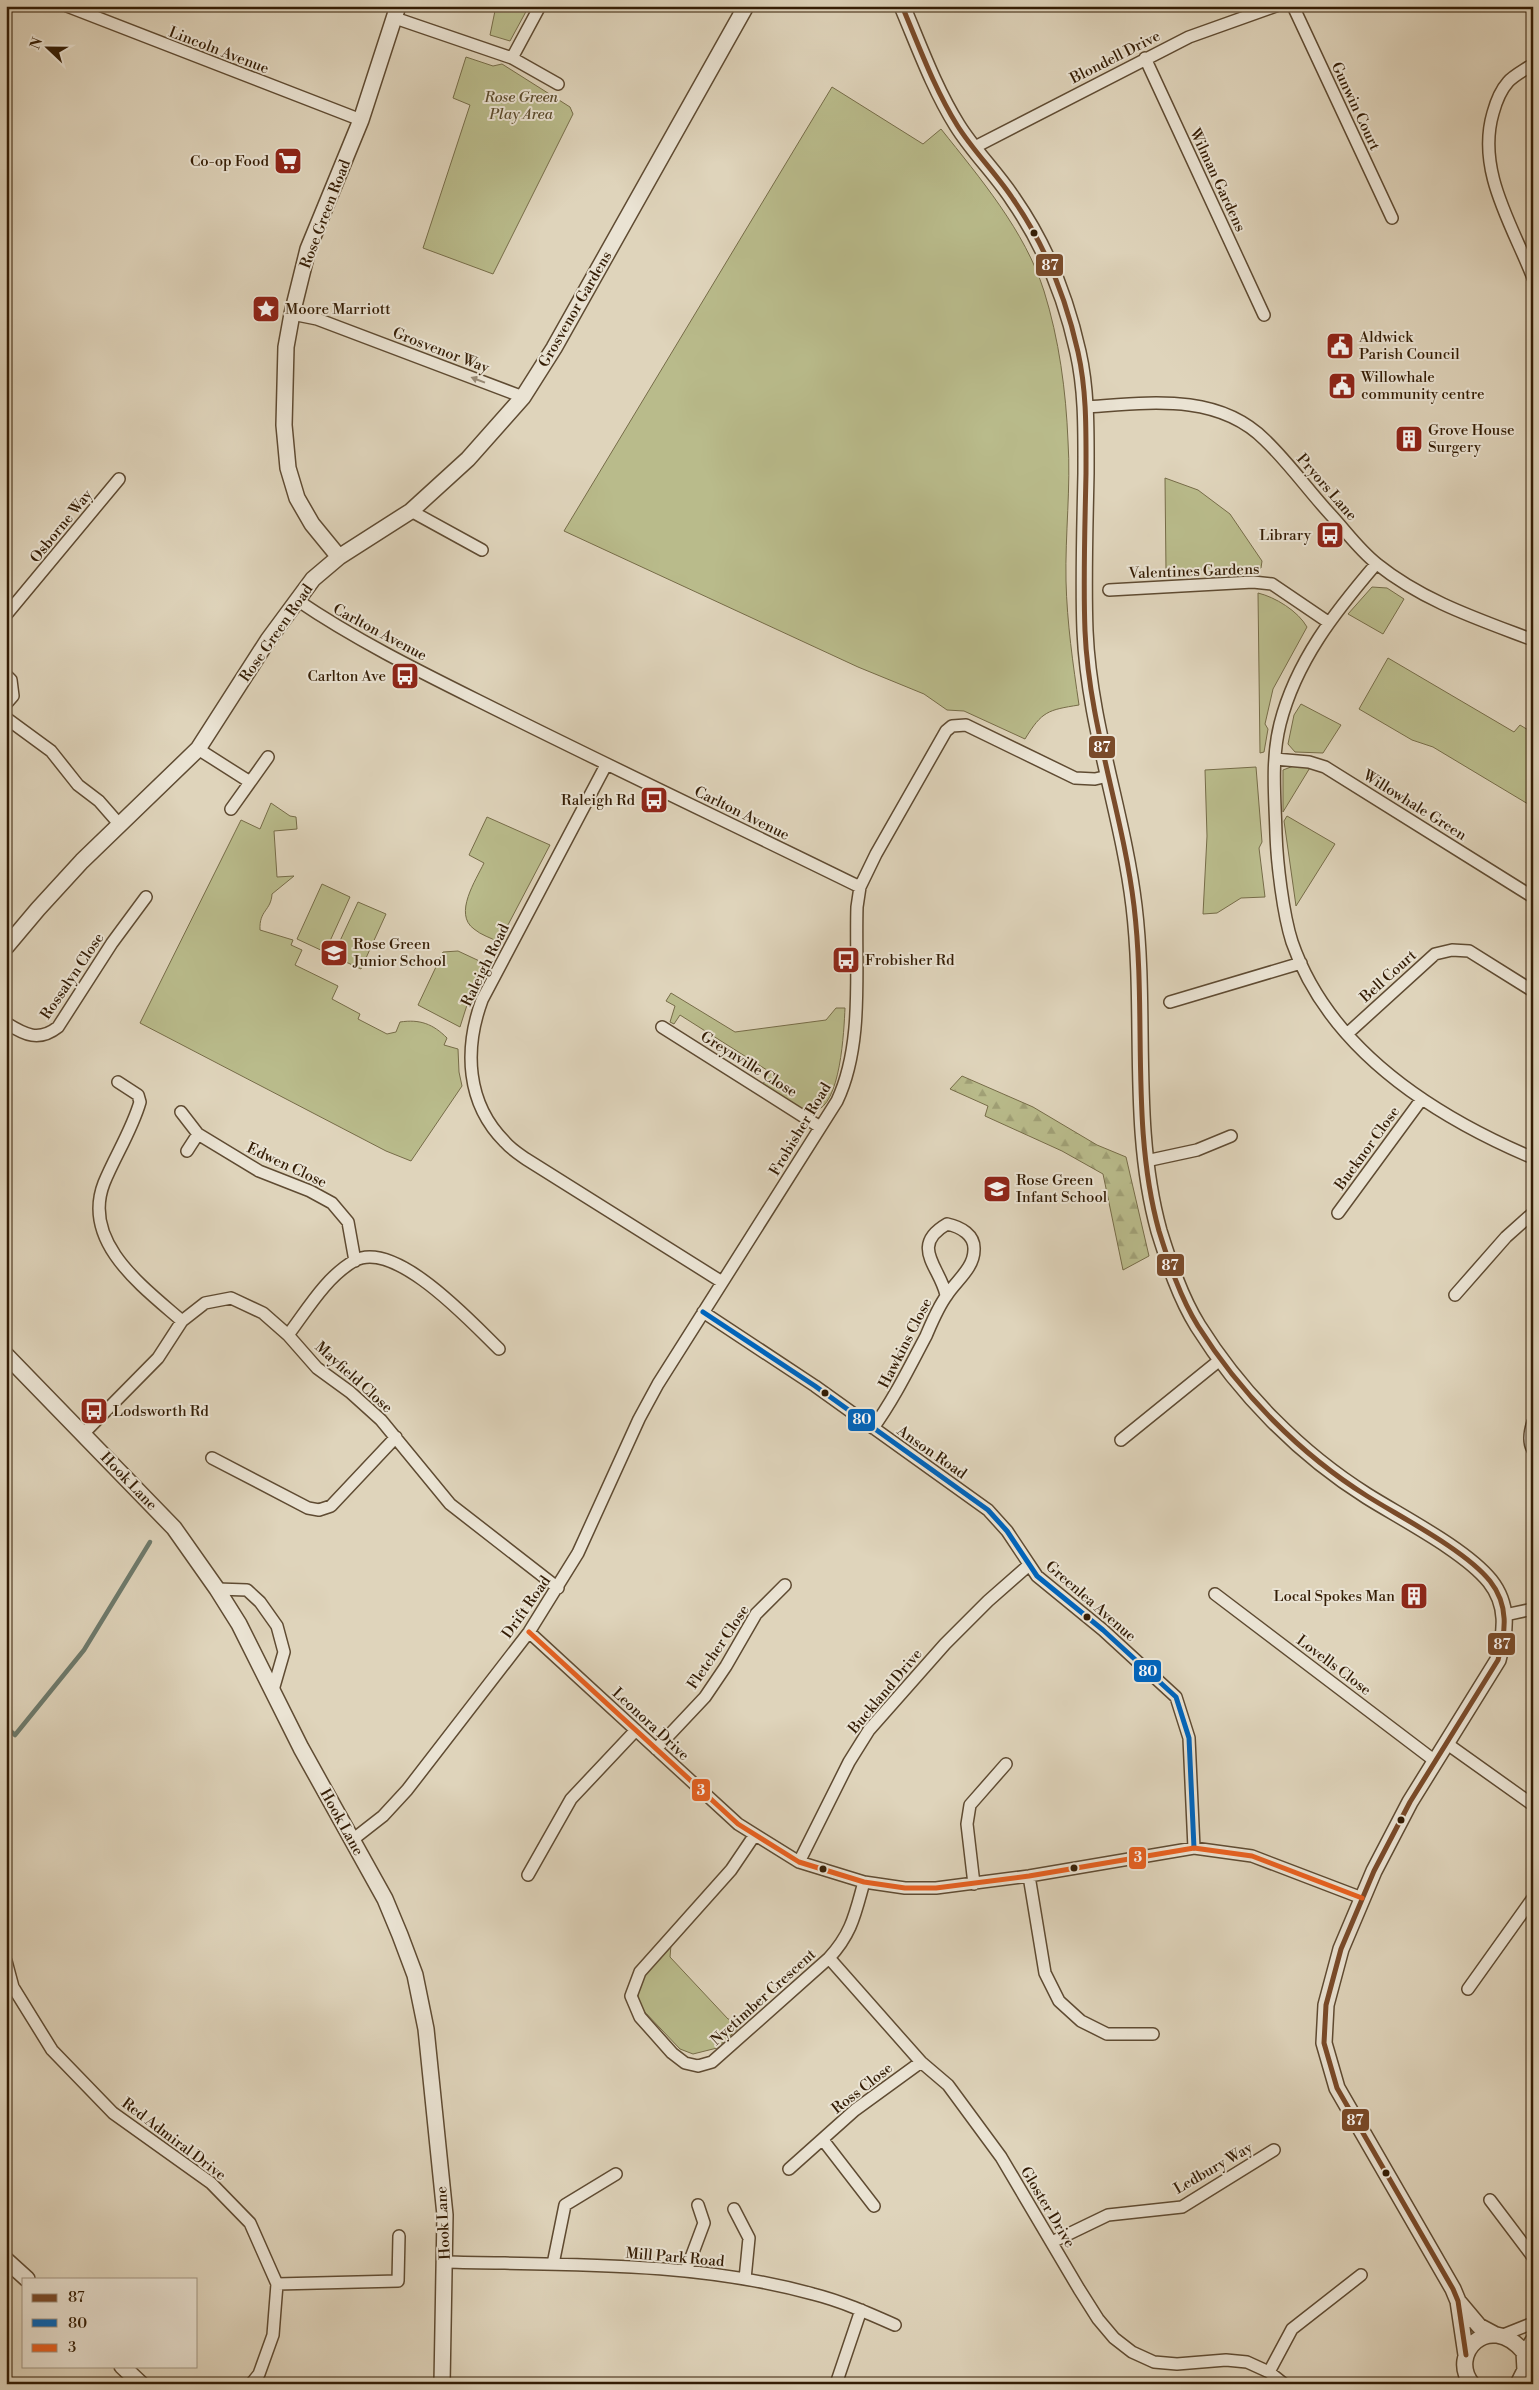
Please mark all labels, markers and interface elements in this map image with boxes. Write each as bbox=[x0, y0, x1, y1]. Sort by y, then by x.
north arrow bbox=[22, 22, 72, 72]
street label: Lincoln Avenue bbox=[166, 23, 272, 78]
street label: Blondell Drive bbox=[1066, 27, 1163, 89]
text: N bbox=[26, 35, 47, 52]
street label: Gunwin Court bbox=[1327, 59, 1385, 154]
park label: Rose Green Play Area bbox=[483, 88, 558, 124]
street label: Wilman Gardens bbox=[1185, 125, 1250, 235]
supermarket icon: Co-op Food bbox=[273, 146, 303, 176]
place label: Co-op Food bbox=[190, 152, 269, 171]
street label: Rose Green Road bbox=[296, 157, 355, 271]
unlabelled marker bbox=[1029, 228, 1039, 238]
street label: Grosvenor Gardens bbox=[534, 248, 616, 371]
line badge: 87 bbox=[1035, 253, 1064, 277]
text: 87 bbox=[1042, 257, 1059, 275]
place icon: Moore Marriott bbox=[251, 294, 281, 324]
place label: Moore Marriott bbox=[285, 300, 391, 319]
street label: Grosvenor Way bbox=[390, 323, 492, 378]
place label: Aldwick Parish Council bbox=[1358, 328, 1460, 364]
public building icon: Aldwick Parish Council bbox=[1325, 331, 1355, 361]
place label: Willowhale community centre bbox=[1360, 368, 1485, 404]
public building icon: Willowhale community centre bbox=[1327, 371, 1357, 401]
one-way arrow bbox=[470, 375, 485, 383]
place label: Grove House Surgery bbox=[1428, 421, 1515, 457]
building icon: Grove House Surgery bbox=[1394, 424, 1424, 454]
street label: Pryors Lane bbox=[1292, 450, 1361, 525]
street label: Osborne Way bbox=[26, 485, 97, 567]
bus stop icon: Library bbox=[1315, 520, 1345, 550]
place label: Library bbox=[1259, 526, 1312, 545]
street label: Valentines Gardens bbox=[1127, 560, 1260, 583]
street label: Rose Green Road bbox=[236, 580, 318, 686]
street label: Carlton Avenue bbox=[330, 600, 430, 665]
bus stop icon: Carlton Ave bbox=[390, 661, 420, 691]
place label: Carlton Ave bbox=[307, 667, 386, 686]
line badge: 87 bbox=[1088, 735, 1116, 759]
text: 87 bbox=[1094, 739, 1111, 757]
street label: Willowhale Green bbox=[1359, 765, 1470, 845]
street label: Carlton Avenue bbox=[691, 782, 793, 845]
bus stop icon: Raleigh Rd bbox=[639, 785, 669, 815]
place label: Raleigh Rd bbox=[561, 791, 635, 810]
street label: Raleigh Road bbox=[457, 920, 514, 1010]
street label: Rossalyn Close bbox=[36, 929, 108, 1023]
place label: Rose Green Junior School bbox=[352, 935, 447, 971]
school or university icon: Rose Green Junior School bbox=[319, 938, 349, 968]
bus stop icon: Frobisher Rd bbox=[831, 945, 861, 975]
street label: Bell Court bbox=[1355, 946, 1421, 1007]
place label: Frobisher Rd bbox=[865, 951, 955, 970]
street label: Greynville Close bbox=[697, 1027, 801, 1102]
street label: Frobisher Road bbox=[765, 1079, 836, 1179]
street label: Bucknor Close bbox=[1330, 1103, 1404, 1195]
street label: Edwen Close bbox=[244, 1139, 330, 1192]
place label: Rose Green Infant School bbox=[1016, 1171, 1108, 1207]
school or university icon: Rose Green Infant School bbox=[982, 1174, 1012, 1204]
line badge: 87 bbox=[1156, 1253, 1185, 1277]
text: 87 bbox=[1162, 1257, 1179, 1275]
street label: Hawkins Close bbox=[875, 1295, 936, 1391]
street label: Mayfield Close bbox=[311, 1337, 397, 1417]
unlabelled marker bbox=[820, 1388, 830, 1398]
bus stop icon: Lodsworth Rd bbox=[79, 1396, 109, 1426]
place label: Lodsworth Rd bbox=[113, 1402, 209, 1421]
line badge: 80 bbox=[847, 1408, 876, 1432]
text: 80 bbox=[852, 1411, 872, 1429]
street label: Anson Road bbox=[892, 1421, 971, 1484]
street label: Hook Lane bbox=[96, 1448, 161, 1515]
street label: Greenlea Avenue bbox=[1042, 1557, 1140, 1646]
street label: Drift Road bbox=[498, 1572, 555, 1642]
building icon: Local Spokes Man bbox=[1399, 1581, 1429, 1611]
place label: Local Spokes Man bbox=[1273, 1587, 1395, 1606]
street label: Fletcher Close bbox=[683, 1601, 754, 1693]
unlabelled marker bbox=[1082, 1612, 1092, 1622]
street label: Lovells Close bbox=[1293, 1631, 1375, 1700]
line badge: 87 bbox=[1487, 1632, 1516, 1656]
text: 87 bbox=[1494, 1636, 1511, 1654]
street label: Buckland Drive bbox=[844, 1645, 926, 1739]
line badge: 80 bbox=[1133, 1659, 1162, 1683]
text: 80 bbox=[1138, 1663, 1158, 1681]
street label: Leonora Drive bbox=[608, 1684, 693, 1765]
line badge: 3 bbox=[691, 1778, 711, 1802]
text: 3 bbox=[697, 1782, 705, 1800]
street label: Hook Lane bbox=[315, 1785, 368, 1859]
unlabelled marker bbox=[1396, 1815, 1406, 1825]
line badge: 3 bbox=[1128, 1846, 1147, 1870]
text: 3 bbox=[1134, 1849, 1142, 1867]
unlabelled marker bbox=[1069, 1863, 1079, 1873]
unlabelled marker bbox=[818, 1864, 828, 1874]
street label: Nyetimber Crescent bbox=[707, 1945, 820, 2050]
street label: Ross Close bbox=[828, 2059, 897, 2118]
street label: Red Admiral Drive bbox=[118, 2094, 230, 2185]
line badge: 87 bbox=[1341, 2108, 1370, 2132]
text: 87 bbox=[1347, 2112, 1364, 2130]
street label: Ledbury Way bbox=[1170, 2138, 1257, 2199]
street label: Gloster Drive bbox=[1016, 2163, 1079, 2251]
unlabelled marker bbox=[1381, 2168, 1391, 2178]
street label: Hook Lane bbox=[432, 2186, 455, 2260]
street label: Mill Park Road bbox=[625, 2244, 726, 2271]
legend bbox=[22, 2278, 198, 2368]
text: 87 bbox=[68, 2288, 85, 2307]
text: 80 bbox=[68, 2314, 87, 2333]
text: 3 bbox=[68, 2338, 76, 2357]

